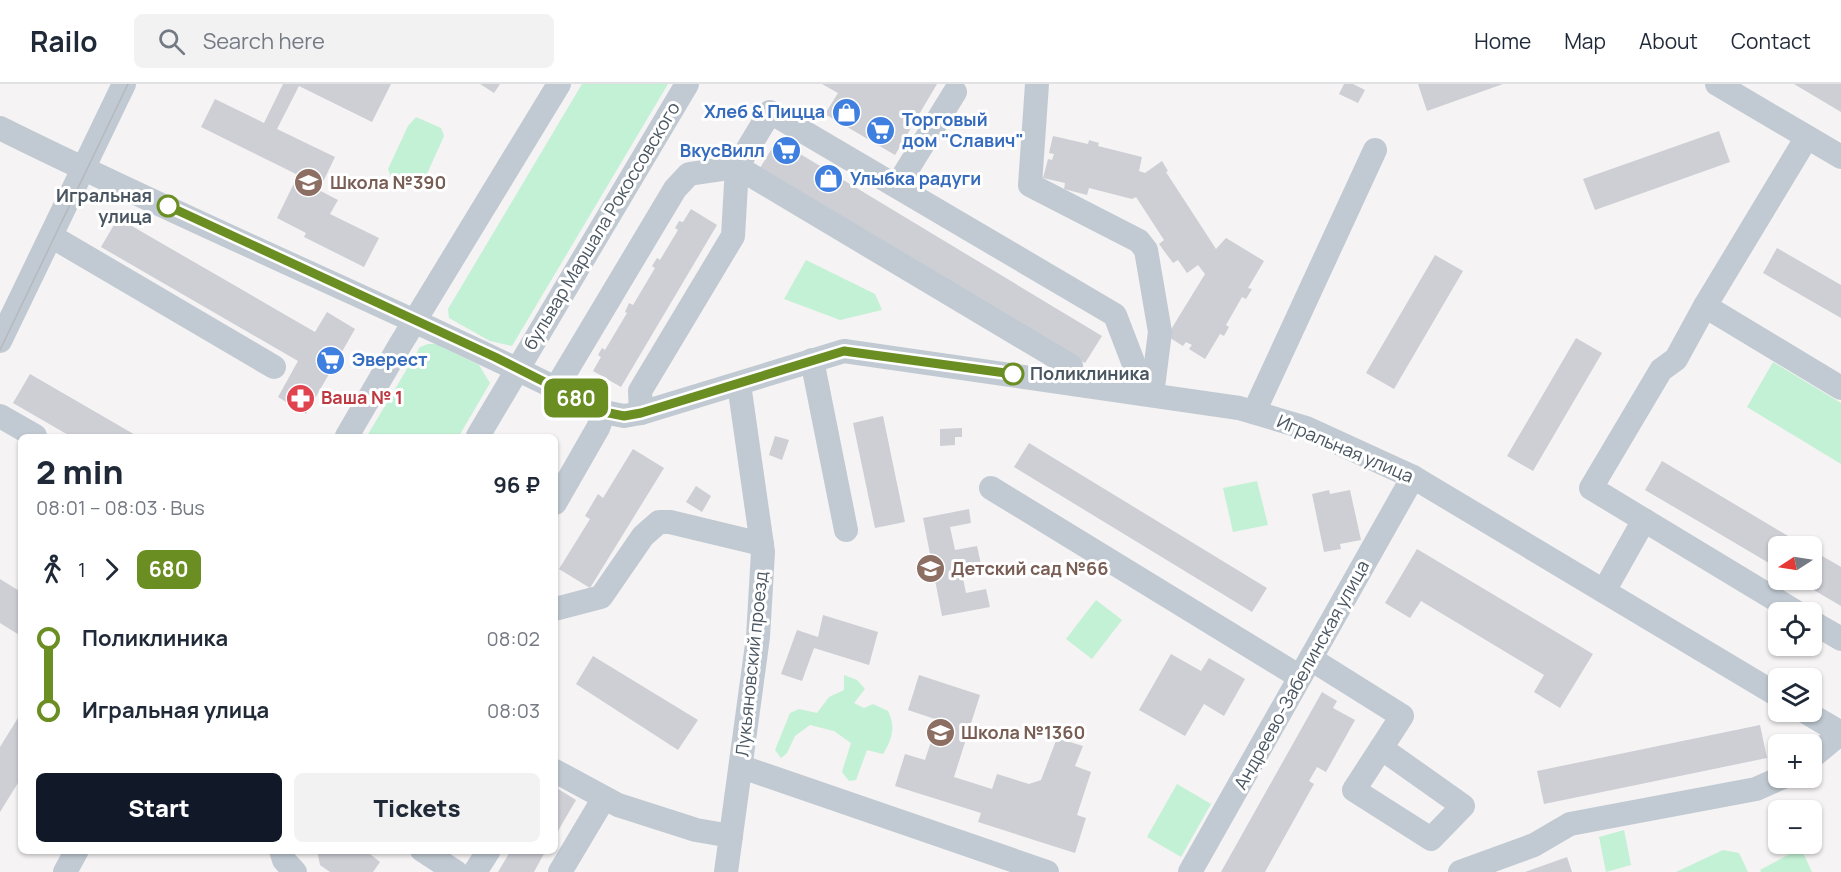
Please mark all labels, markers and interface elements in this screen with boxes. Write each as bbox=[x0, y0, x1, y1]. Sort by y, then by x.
search box bbox=[134, 14, 554, 68]
text: Railo bbox=[30, 22, 98, 60]
icon: search bbox=[155, 25, 188, 58]
text: Search here bbox=[203, 26, 325, 56]
text: Home bbox=[1474, 27, 1531, 55]
text: Map bbox=[1564, 27, 1606, 55]
text: About bbox=[1639, 27, 1698, 55]
text: Contact bbox=[1731, 27, 1811, 55]
shop icon: Хлеб & Пицца bbox=[830, 96, 862, 128]
street label: бульвар Маршала Рокоссовского bbox=[517, 97, 685, 354]
place label: Хлеб & Пицца bbox=[704, 99, 825, 123]
place label: Торговый дом "Славич" bbox=[902, 107, 1024, 152]
supermarket icon: Торговый дом "Славич" bbox=[865, 114, 897, 146]
supermarket icon: ВкусВилл bbox=[770, 135, 802, 167]
place label: ВкусВилл bbox=[680, 138, 765, 162]
shop icon: Улыбка радуги bbox=[813, 163, 845, 195]
place label: Улыбка радуги bbox=[850, 166, 981, 190]
school or university icon: Школа №390 bbox=[293, 167, 325, 199]
place label: Школа №390 bbox=[330, 170, 446, 194]
place label: Игральная улица bbox=[56, 183, 152, 228]
marker: Игральная улица bbox=[157, 195, 179, 217]
supermarket icon: Эверест bbox=[315, 344, 347, 376]
place label: Эверест bbox=[352, 347, 428, 371]
place label: Поликлиника bbox=[1030, 361, 1150, 385]
marker: Поликлиника bbox=[1002, 363, 1024, 385]
line badge: 680 bbox=[542, 378, 610, 418]
pharmacy icon: Ваша № 1 bbox=[284, 382, 316, 414]
text: 680 bbox=[556, 384, 596, 412]
place label: Ваша № 1 bbox=[321, 385, 403, 409]
street label: Игральная улица bbox=[1273, 408, 1417, 488]
text: 2 min bbox=[36, 449, 124, 494]
text: 96 ₽ bbox=[493, 470, 540, 500]
text: 08:01 – 08:03 · Bus bbox=[36, 494, 205, 521]
north arrow bbox=[1768, 536, 1822, 590]
map controls bbox=[1768, 536, 1822, 854]
icon: walk bbox=[36, 553, 69, 586]
icon: forward bbox=[95, 553, 128, 586]
school or university icon: Детский сад №66 bbox=[914, 553, 946, 585]
text: 680 bbox=[149, 555, 189, 583]
text: 1 bbox=[78, 556, 86, 583]
place label: Детский сад №66 bbox=[951, 556, 1108, 580]
street label: Андреево-Забелинская улица bbox=[1228, 556, 1374, 793]
street label: Лукьяновский проезд bbox=[729, 570, 773, 758]
button: locate bbox=[1768, 602, 1822, 656]
text: Поликлиника bbox=[82, 623, 228, 653]
text: 08:02 bbox=[487, 625, 540, 652]
button: layers bbox=[1768, 668, 1822, 722]
text: Игральная улица bbox=[82, 695, 269, 725]
text: 08:03 bbox=[487, 697, 540, 724]
school or university icon: Школа №1360 bbox=[924, 717, 956, 749]
place label: Школа №1360 bbox=[961, 720, 1085, 744]
button: + bbox=[1768, 734, 1822, 788]
button: Start bbox=[36, 773, 282, 842]
button: Tickets bbox=[294, 773, 540, 842]
button: − bbox=[1768, 800, 1822, 854]

